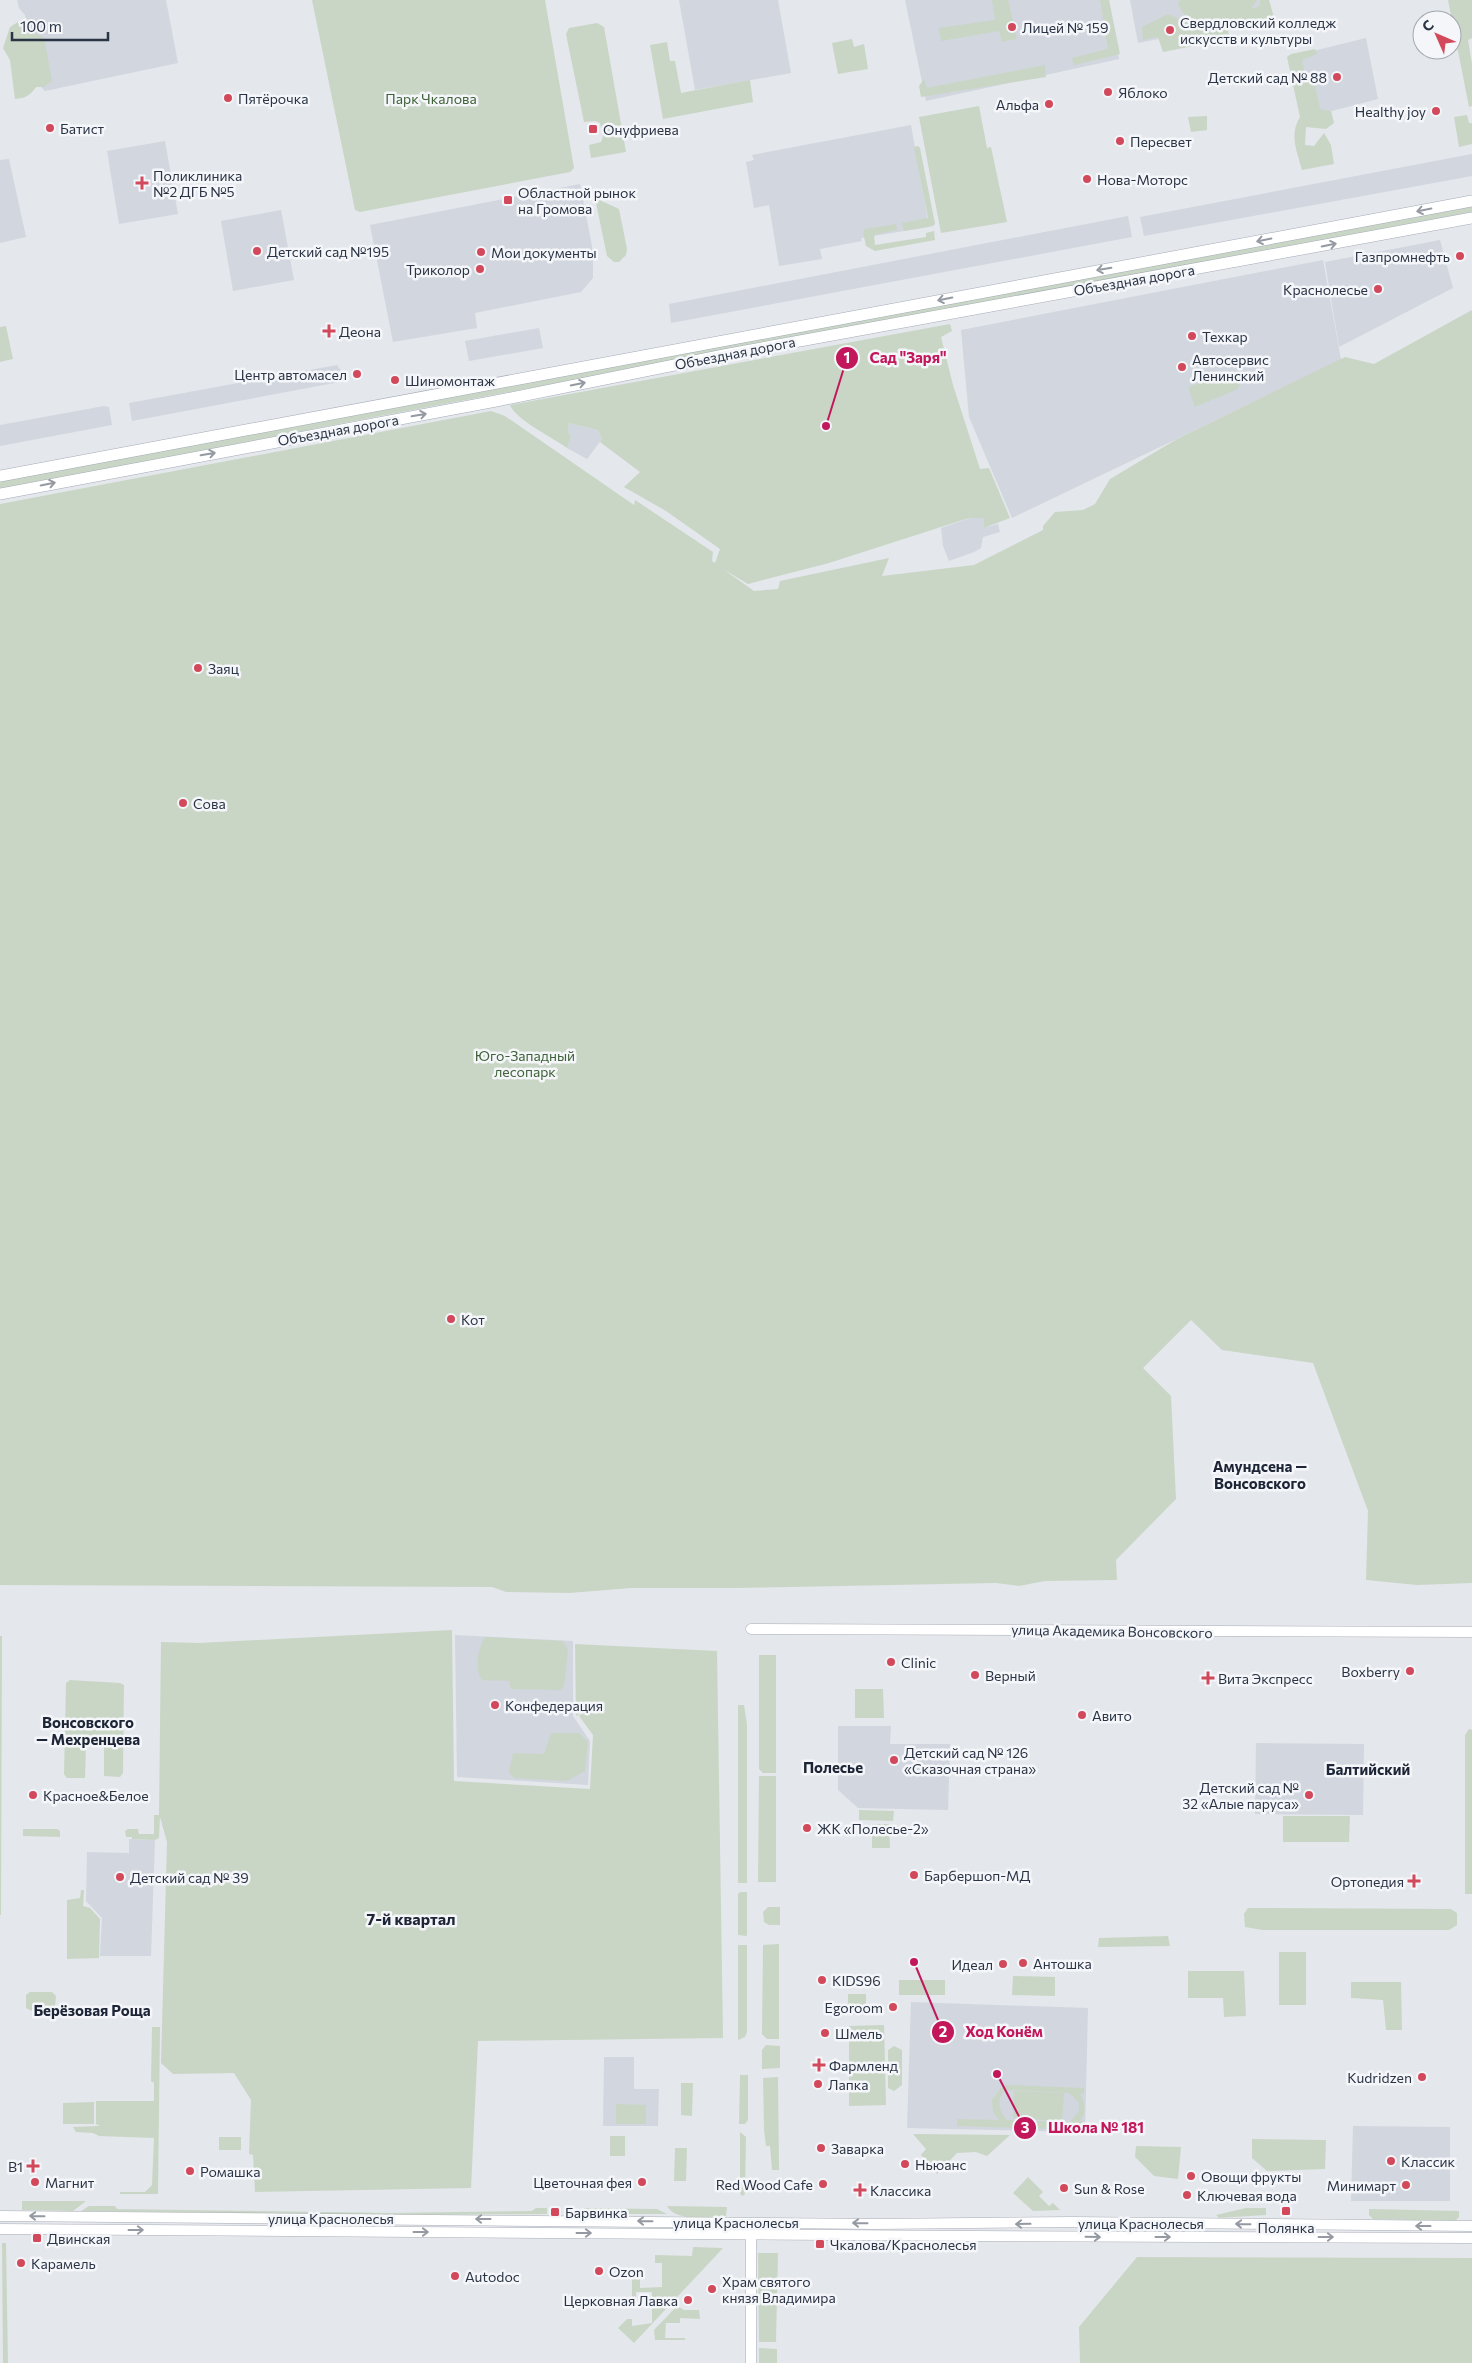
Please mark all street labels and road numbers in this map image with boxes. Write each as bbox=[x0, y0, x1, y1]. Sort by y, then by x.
street label: Объездная дорога bbox=[1072, 261, 1196, 299]
street label: Объездная дорога bbox=[673, 333, 797, 373]
street label: Объездная дорога bbox=[276, 411, 400, 449]
street label: улица Академика Вонсовского bbox=[1011, 1621, 1213, 1641]
street label: улица Краснолесья bbox=[268, 2210, 394, 2227]
street label: улица Краснолесья bbox=[673, 2214, 799, 2231]
street label: улица Краснолесья bbox=[1078, 2215, 1204, 2232]

